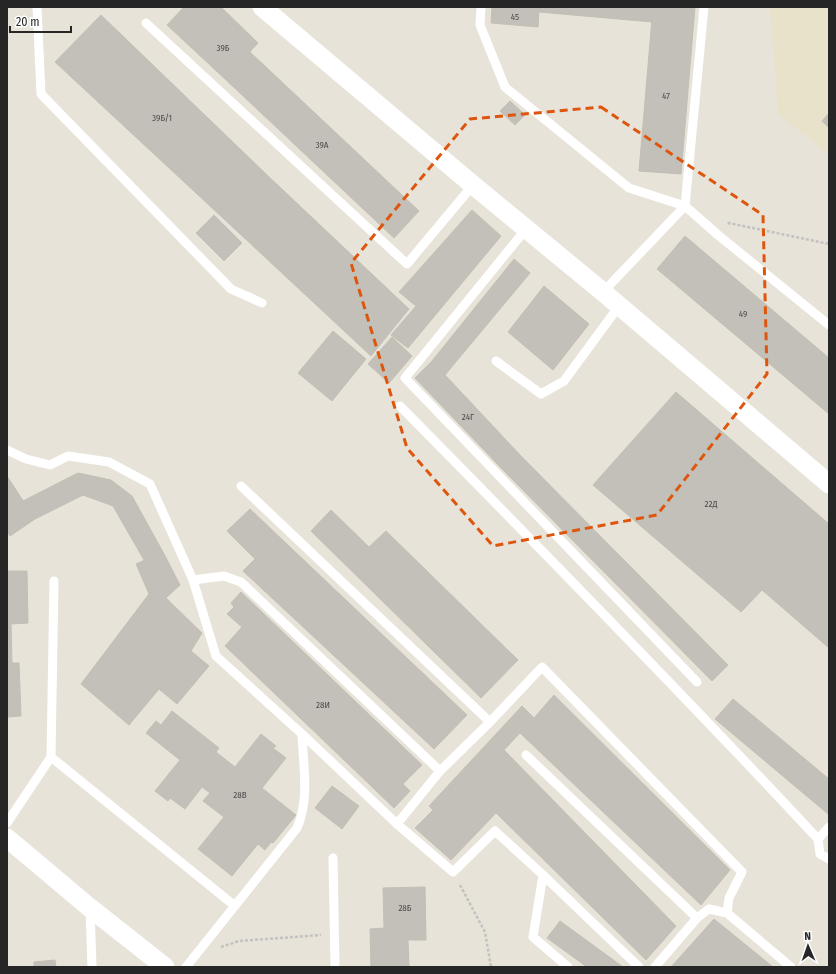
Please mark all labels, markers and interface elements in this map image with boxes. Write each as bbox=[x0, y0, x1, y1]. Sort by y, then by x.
scale bar bbox=[10, 8, 71, 34]
house number: 45 bbox=[511, 12, 519, 22]
text: 20 m bbox=[16, 15, 40, 29]
house number: 39Б bbox=[216, 43, 230, 53]
house number: 47 bbox=[662, 91, 670, 101]
house number: 39Б/1 bbox=[152, 113, 172, 123]
house number: 39А bbox=[316, 140, 329, 150]
house number: 49 bbox=[739, 309, 747, 319]
house number: 24Г bbox=[462, 412, 475, 422]
house number: 22Д bbox=[705, 499, 717, 509]
house number: 28И bbox=[316, 700, 330, 710]
house number: 28В bbox=[233, 790, 247, 800]
house number: 28Б bbox=[398, 903, 412, 913]
north arrow bbox=[788, 926, 828, 966]
text: N bbox=[804, 930, 811, 943]

